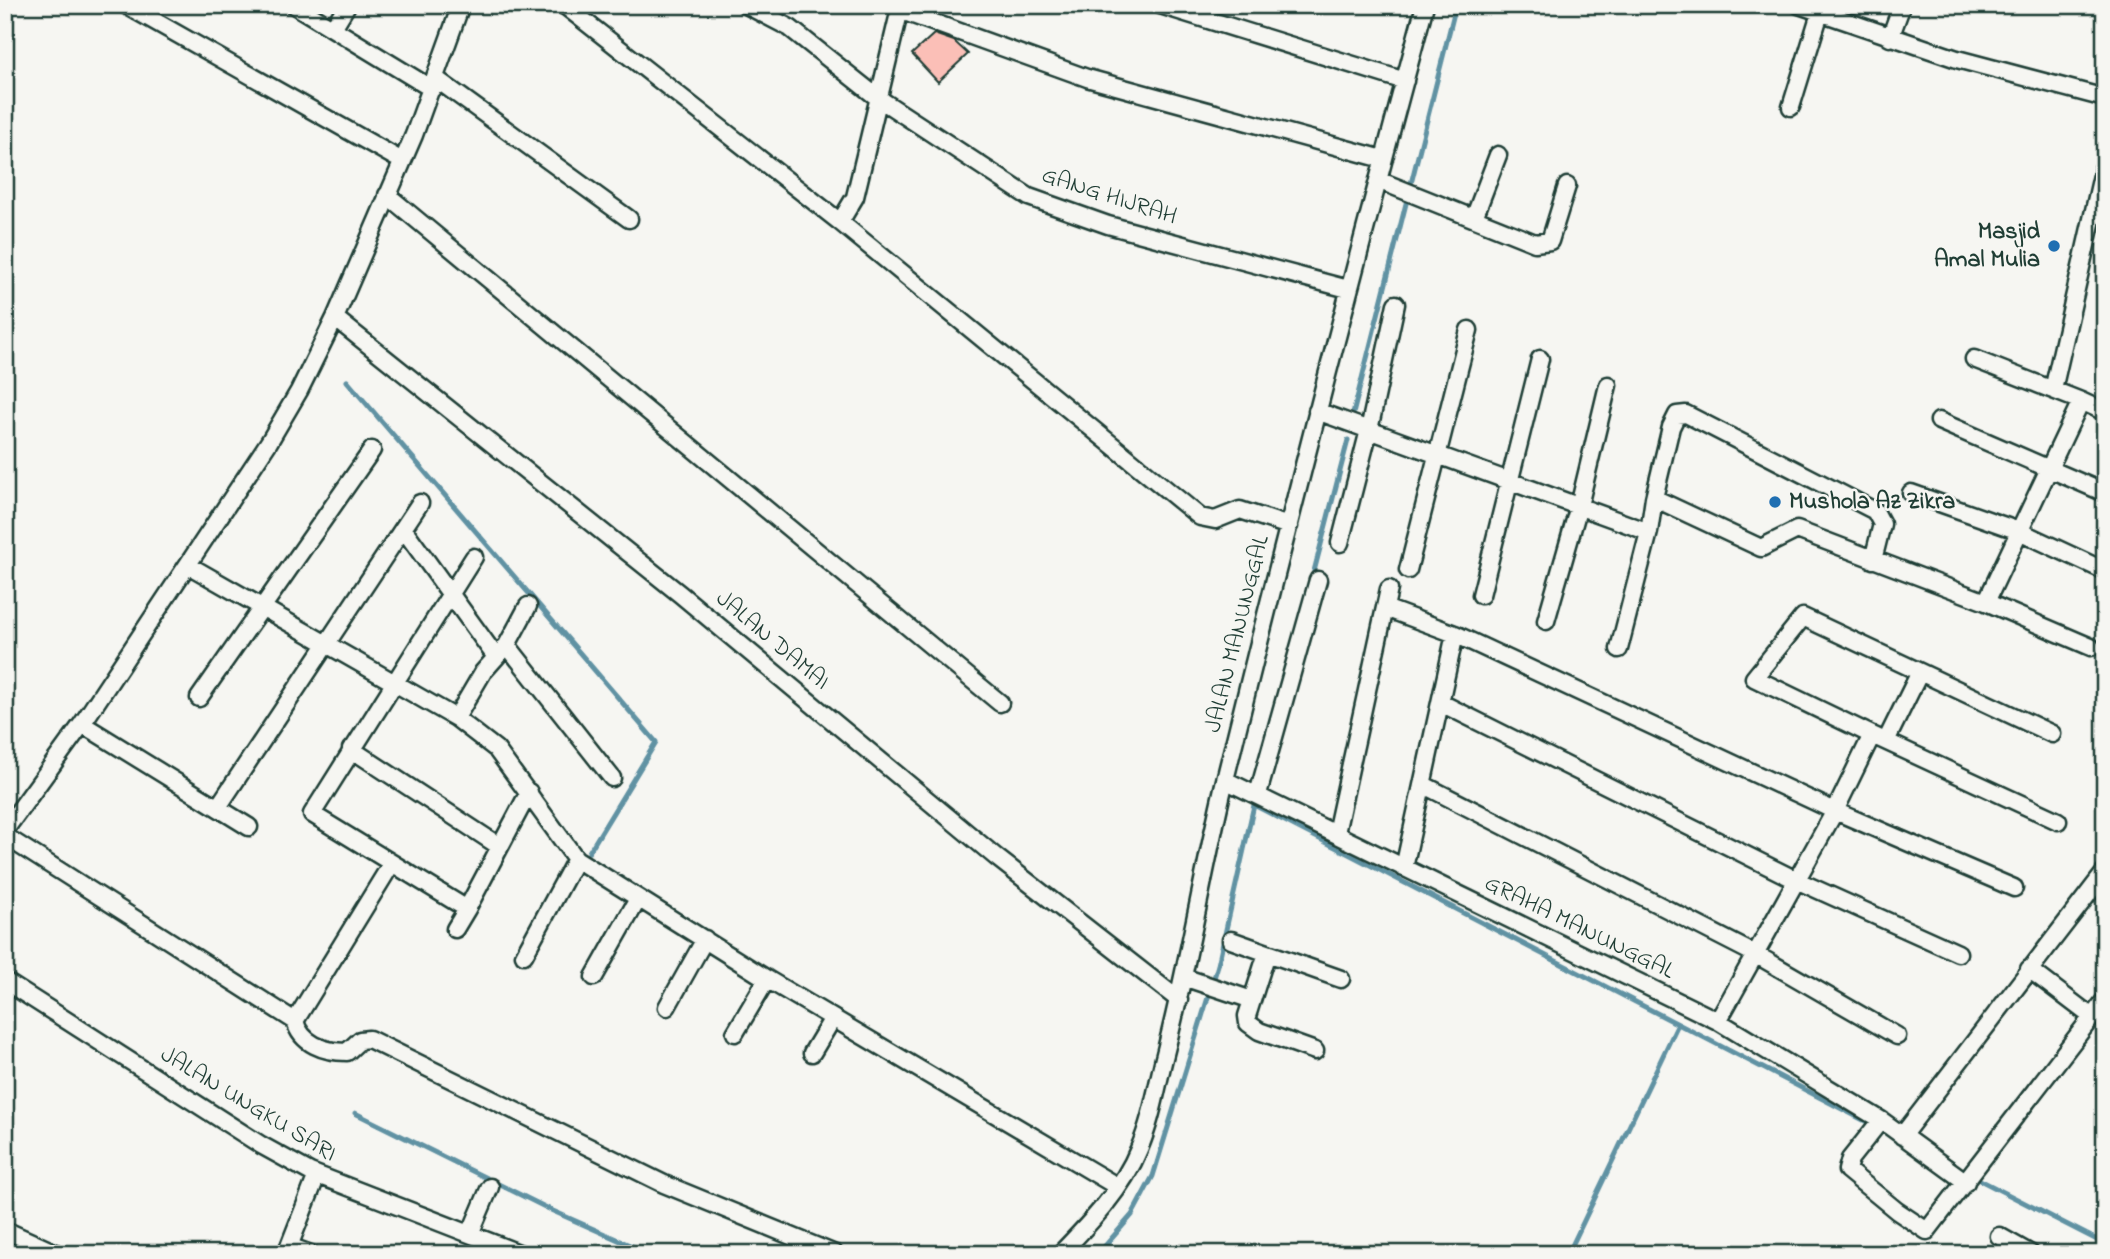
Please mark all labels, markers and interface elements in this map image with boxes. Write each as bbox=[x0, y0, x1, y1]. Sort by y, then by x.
street label: GANG HIJRAH bbox=[1037, 159, 1181, 235]
place label: Masjid Amal Mulia bbox=[1934, 215, 2041, 278]
marker: Masjid Amal Mulia bbox=[2046, 238, 2062, 254]
place label: Mushola Az Zikra bbox=[1789, 485, 1955, 520]
marker: Mushola Az Zikra bbox=[1767, 494, 1783, 510]
street label: JALAN MANUNGGAL bbox=[1197, 531, 1279, 736]
street label: JALAN DAMAI bbox=[707, 583, 837, 699]
street label: GRAHA MANUNGGAL bbox=[1478, 867, 1680, 989]
street label: JALAN UNGKU SARI bbox=[153, 1038, 343, 1172]

